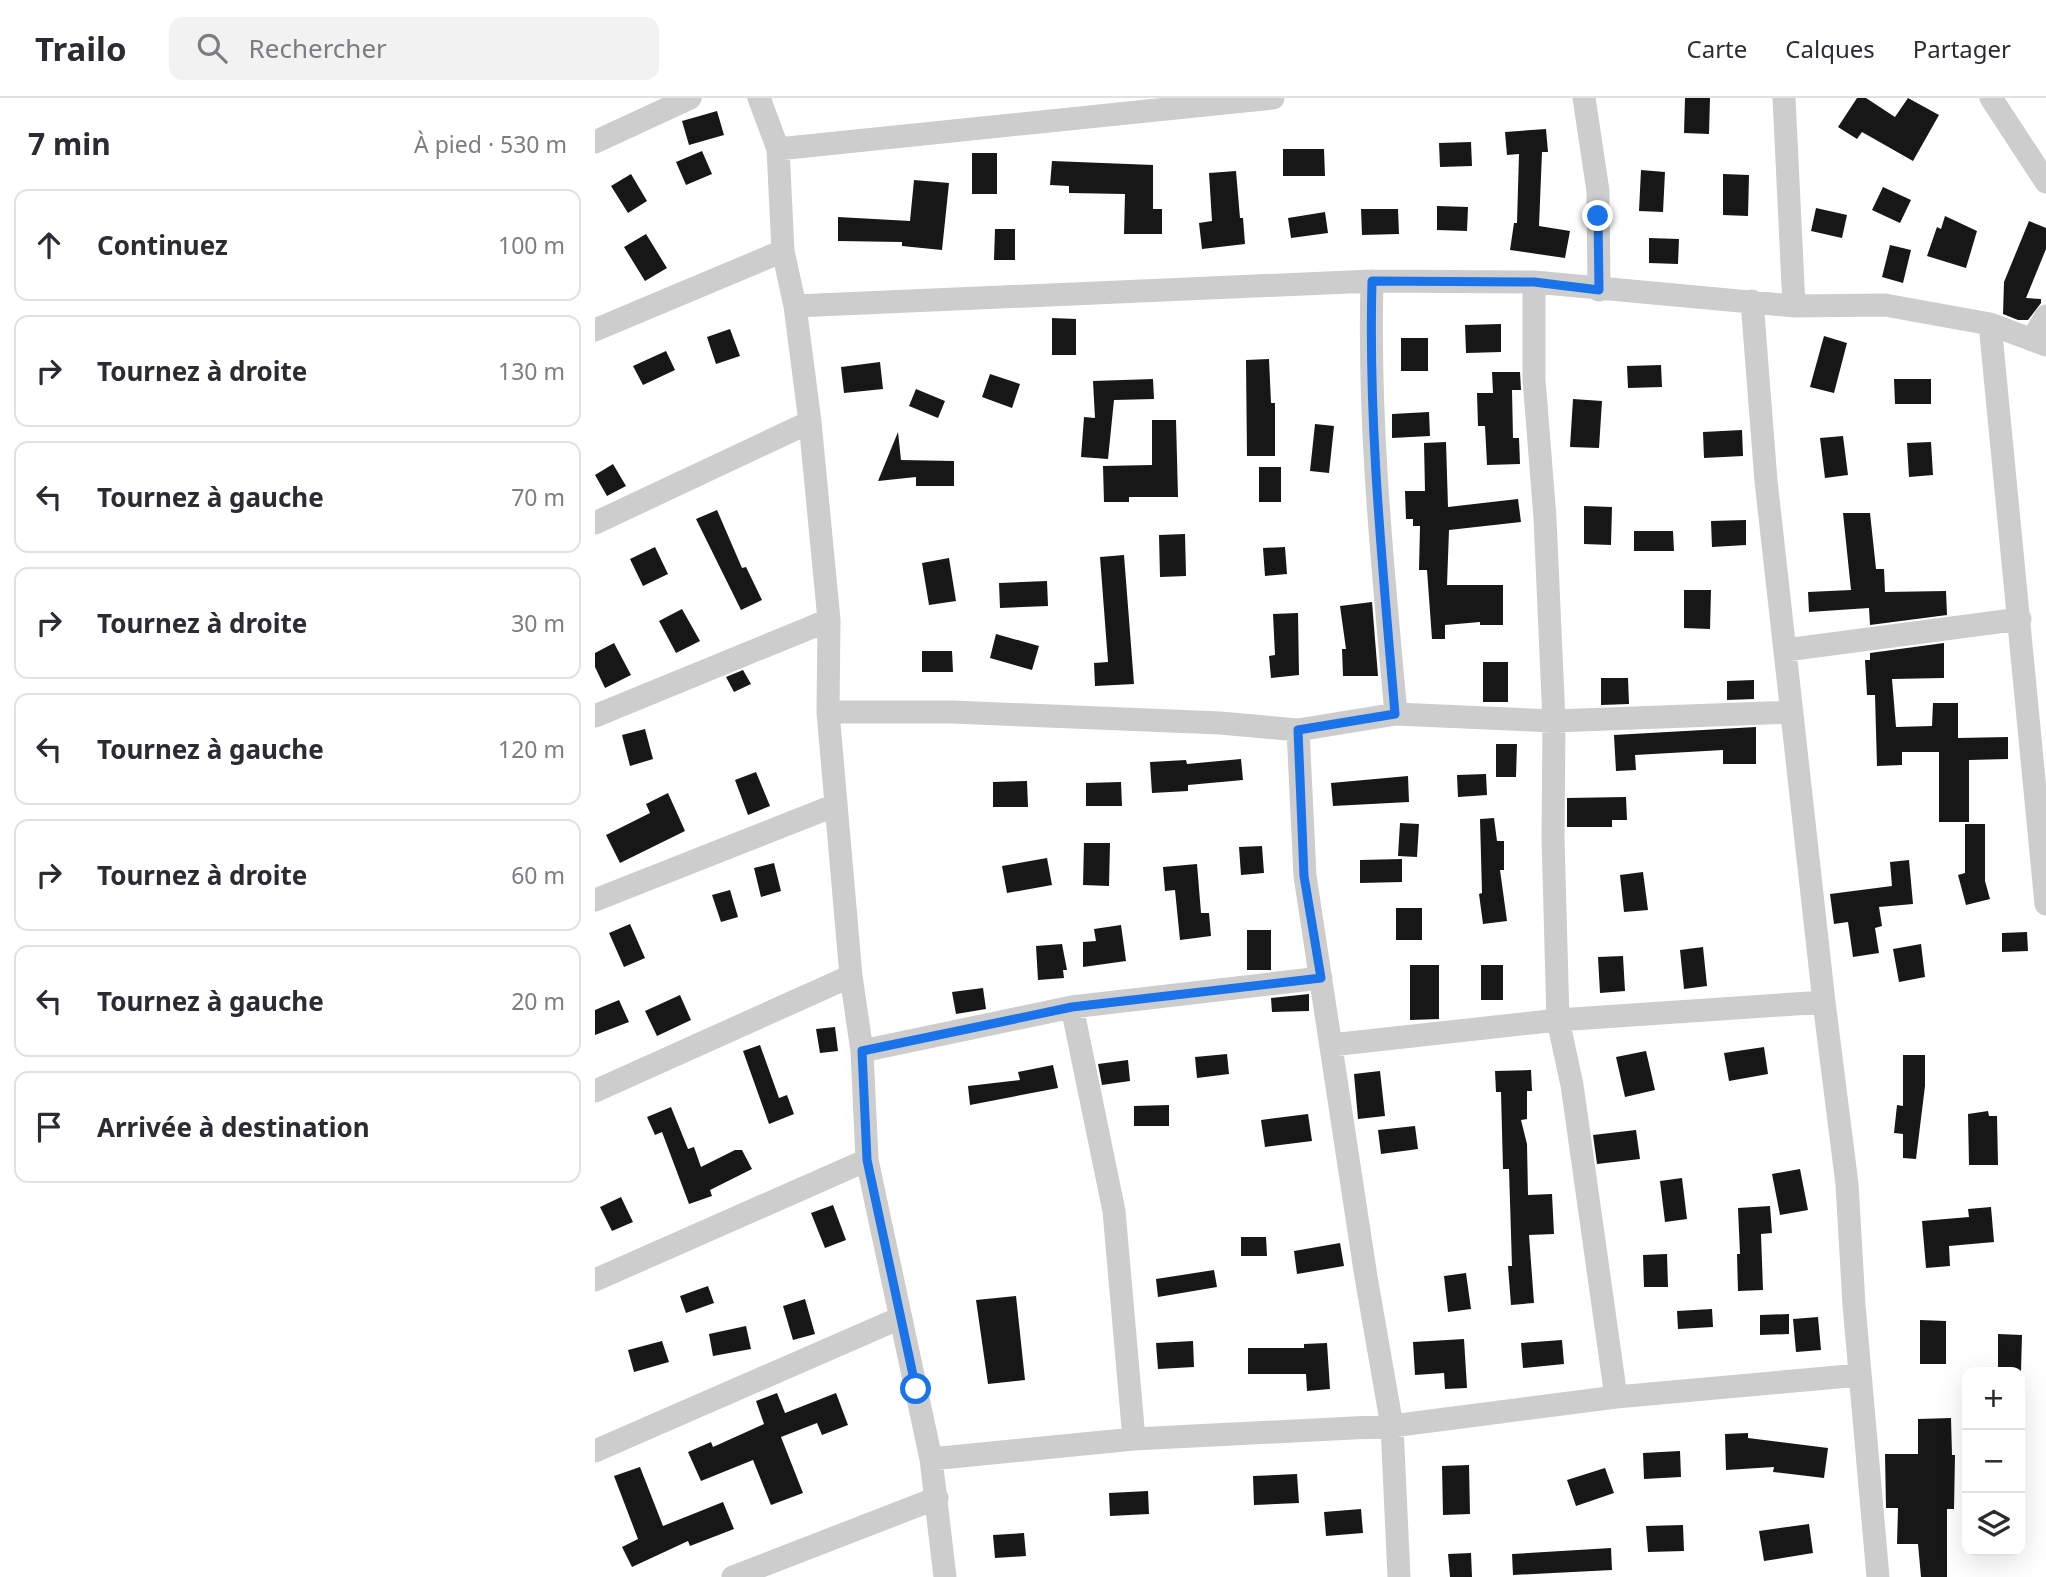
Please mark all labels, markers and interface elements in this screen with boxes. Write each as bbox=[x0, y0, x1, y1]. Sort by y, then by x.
search box bbox=[169, 17, 659, 80]
text: Trailo bbox=[35, 26, 127, 71]
icon: search bbox=[193, 29, 231, 67]
text: Rechercher bbox=[249, 30, 387, 66]
text: Carte bbox=[1687, 32, 1747, 65]
text: Calques bbox=[1785, 32, 1875, 65]
text: Partager bbox=[1913, 32, 2011, 65]
text: 7 min bbox=[28, 123, 111, 164]
text: À pied · 530 m bbox=[414, 128, 567, 160]
route end bbox=[1582, 200, 1613, 231]
icon: ahead bbox=[30, 226, 68, 264]
text: Continuez bbox=[97, 227, 228, 263]
text: 100 m bbox=[498, 229, 565, 261]
icon: right bbox=[30, 352, 68, 390]
text: Tournez à droite bbox=[97, 353, 307, 389]
text: 130 m bbox=[498, 355, 565, 387]
icon: left bbox=[30, 478, 68, 516]
text: Tournez à gauche bbox=[97, 479, 324, 515]
text: 70 m bbox=[511, 481, 565, 513]
icon: right bbox=[30, 604, 68, 642]
text: Tournez à droite bbox=[97, 605, 307, 641]
text: 30 m bbox=[511, 607, 565, 639]
icon: left bbox=[30, 730, 68, 768]
text: Tournez à gauche bbox=[97, 731, 324, 767]
text: 120 m bbox=[498, 733, 565, 765]
icon: right bbox=[30, 856, 68, 894]
text: Tournez à droite bbox=[97, 857, 307, 893]
text: 60 m bbox=[511, 859, 565, 891]
icon: left bbox=[30, 982, 68, 1020]
text: Tournez à gauche bbox=[97, 983, 324, 1019]
text: 20 m bbox=[511, 985, 565, 1017]
icon: arrive bbox=[30, 1108, 68, 1146]
text: Arrivée à destination bbox=[97, 1109, 370, 1145]
map controls bbox=[1962, 1367, 2025, 1556]
button: + bbox=[1962, 1367, 2025, 1430]
route start bbox=[900, 1373, 931, 1404]
button: − bbox=[1962, 1430, 2025, 1493]
button: layers bbox=[1962, 1493, 2025, 1556]

